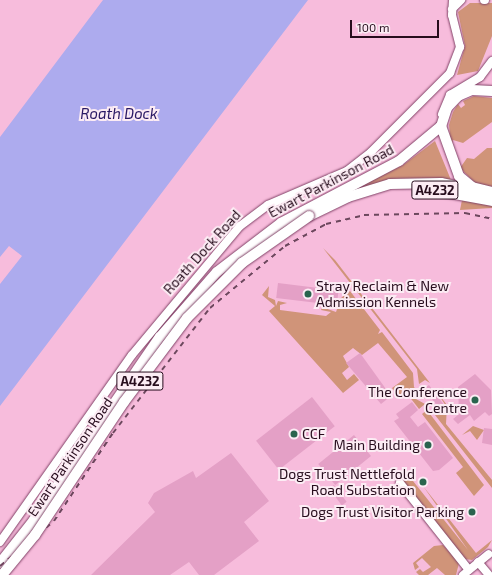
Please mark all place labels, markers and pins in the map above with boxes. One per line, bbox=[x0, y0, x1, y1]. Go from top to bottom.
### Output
place label: Stray Reclaim & New Admission Kennels bbox=[316, 278, 449, 310]
marker: Stray Reclaim & New Admission Kennels bbox=[303, 289, 313, 299]
place label: The Conference Centre bbox=[368, 384, 467, 416]
marker: The Conference Centre bbox=[470, 395, 480, 405]
place label: CCF bbox=[302, 426, 325, 442]
marker: CCF bbox=[289, 429, 299, 439]
place label: Main Building bbox=[334, 437, 420, 453]
marker: Main Building bbox=[423, 440, 433, 450]
place label: Dogs Trust Nettlefold Road Substation bbox=[279, 466, 415, 498]
marker: Dogs Trust Nettlefold Road Substation bbox=[418, 477, 428, 487]
place label: Dogs Trust Visitor Parking bbox=[300, 504, 464, 520]
marker: Dogs Trust Visitor Parking bbox=[467, 507, 477, 517]

